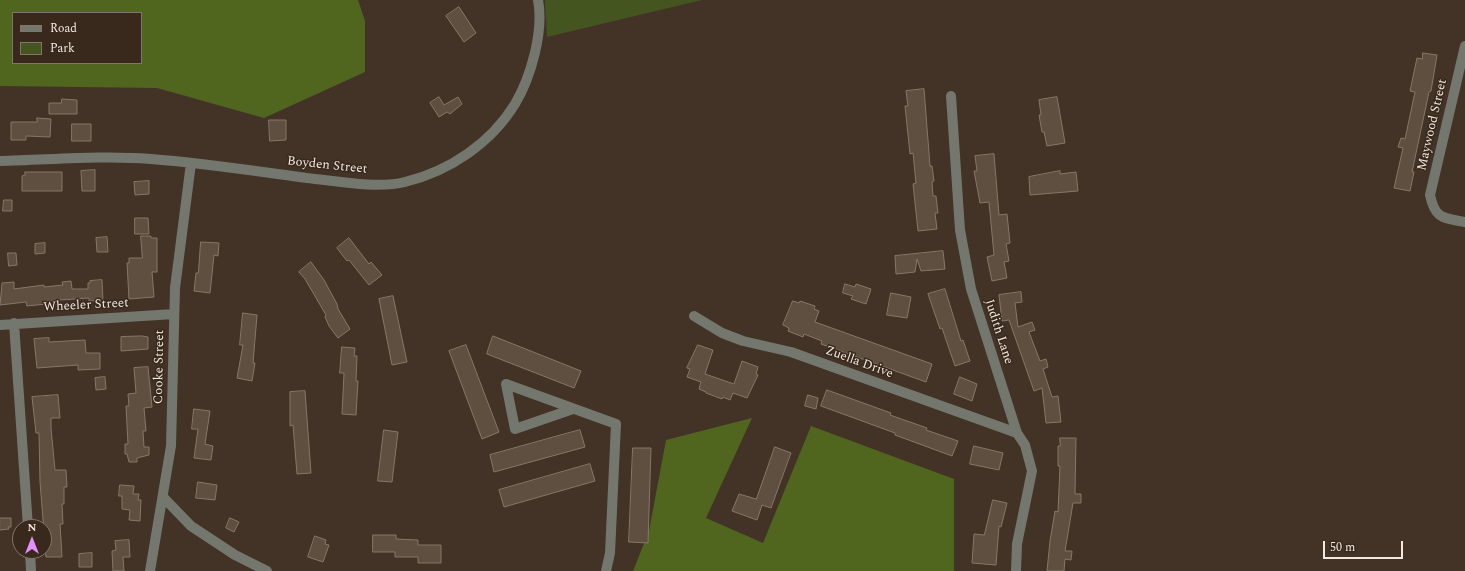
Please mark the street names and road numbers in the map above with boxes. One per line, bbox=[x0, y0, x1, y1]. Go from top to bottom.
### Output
street label: Maywood Street bbox=[1415, 78, 1451, 172]
street label: Boyden Street bbox=[286, 154, 368, 178]
street label: Wheeler Street bbox=[43, 296, 129, 316]
street label: Judith Lane bbox=[980, 298, 1016, 366]
street label: Cooke Street bbox=[152, 330, 168, 404]
street label: Zuella Drive bbox=[823, 344, 895, 382]

